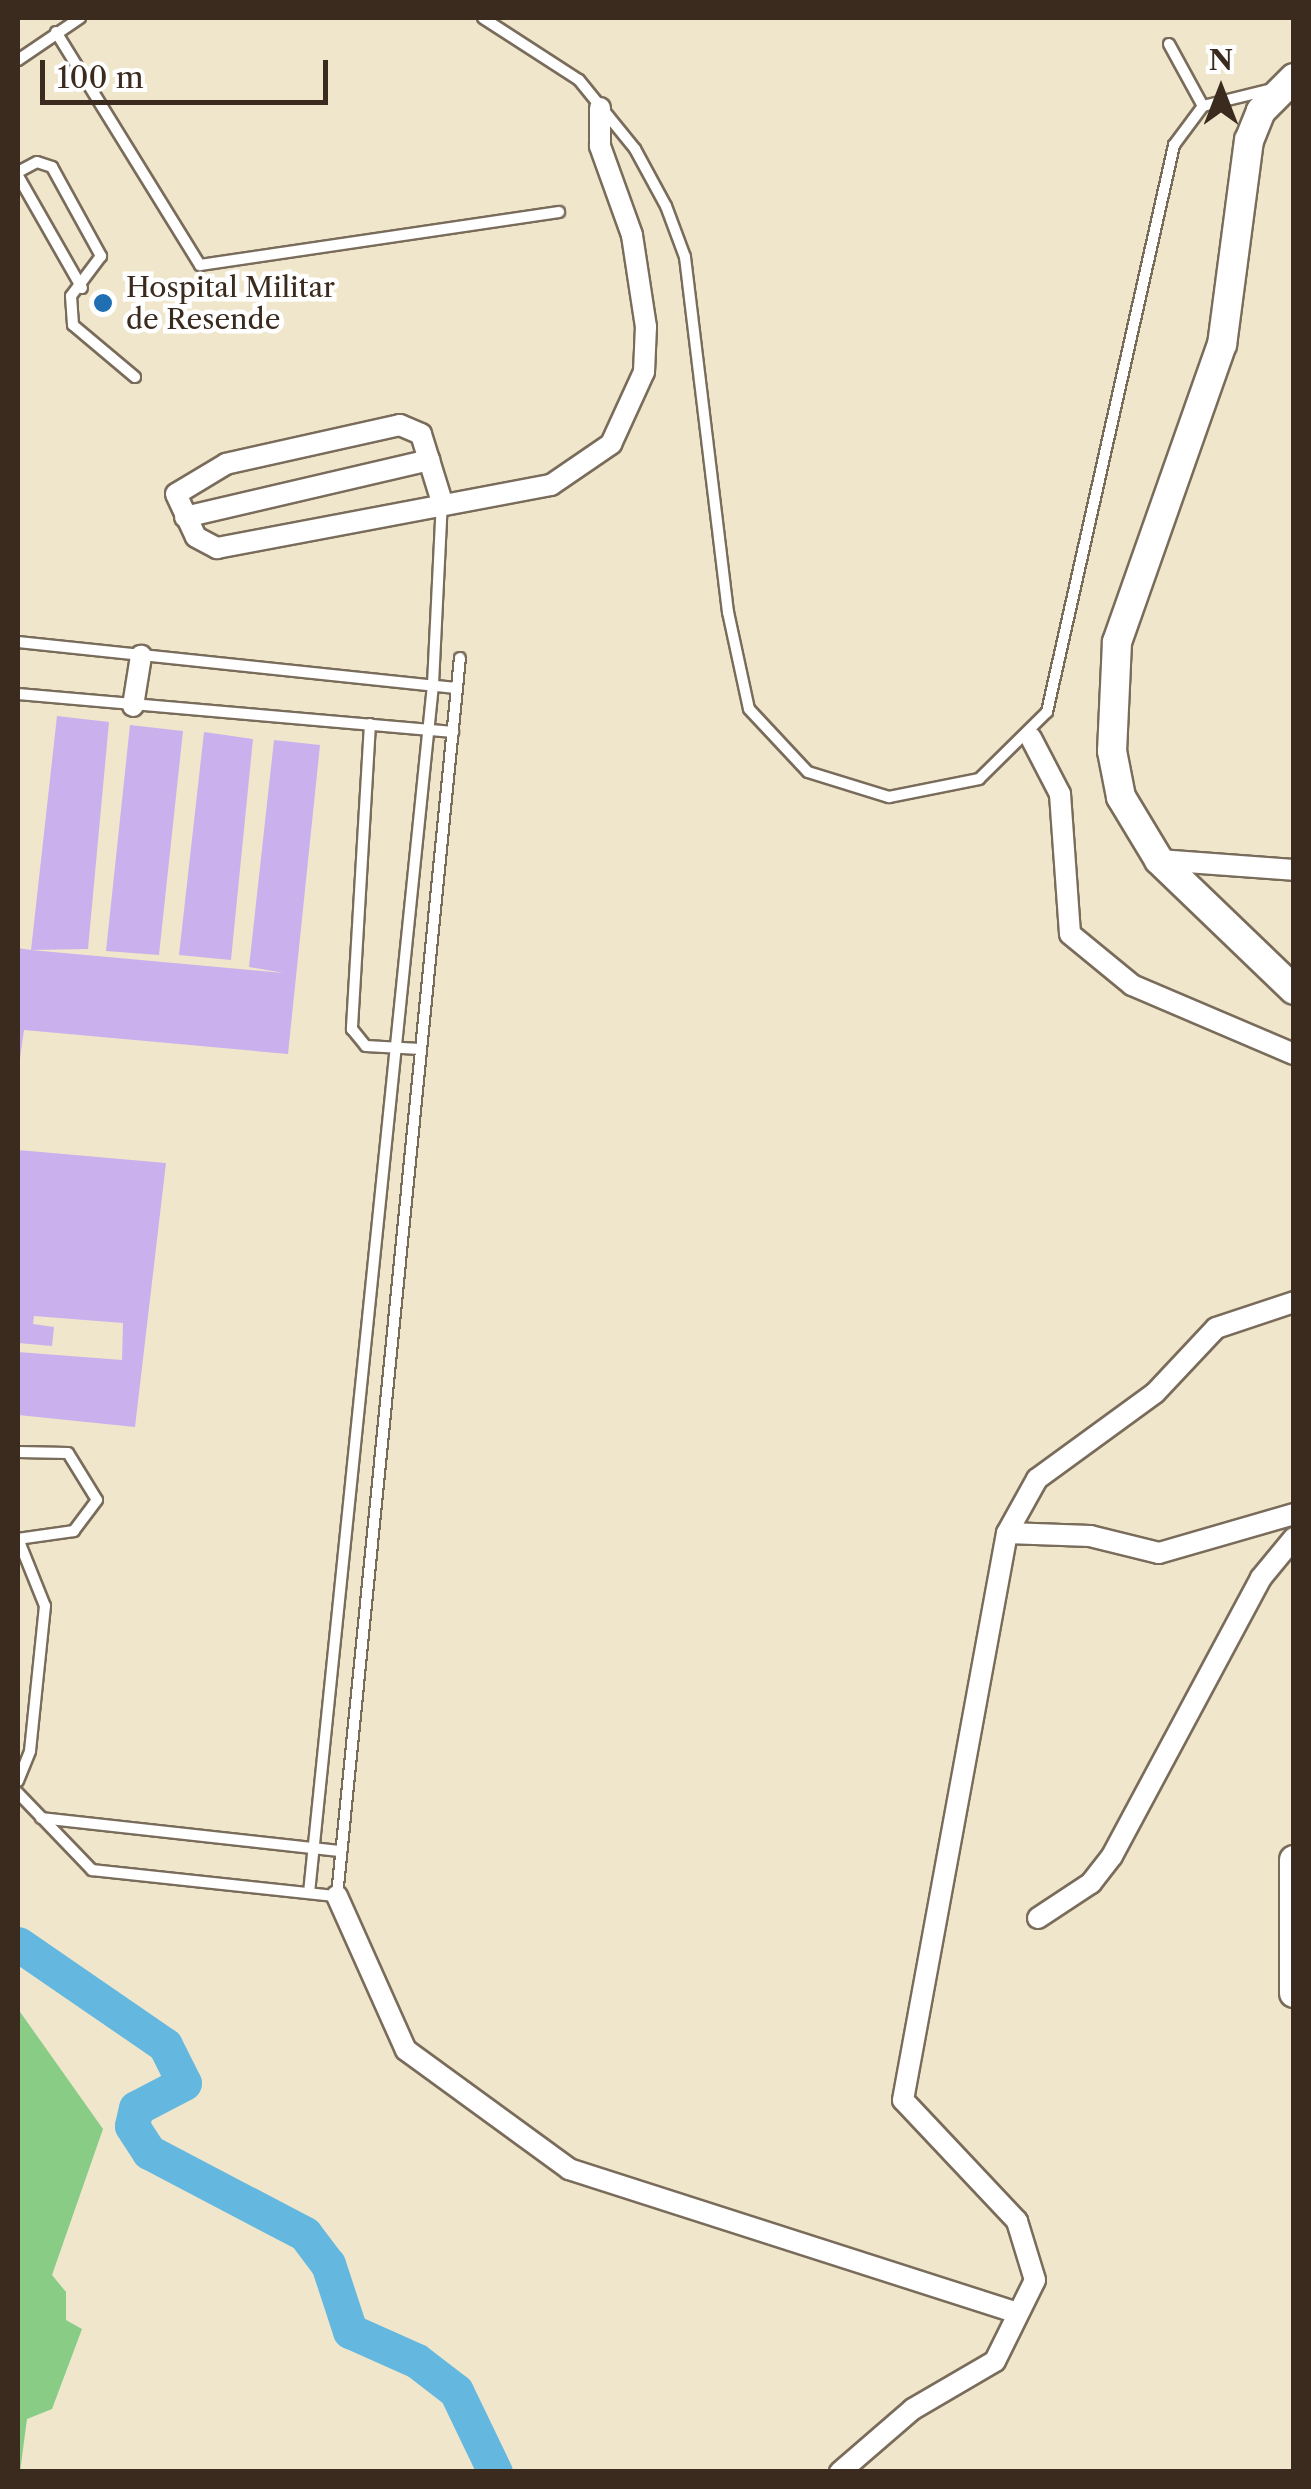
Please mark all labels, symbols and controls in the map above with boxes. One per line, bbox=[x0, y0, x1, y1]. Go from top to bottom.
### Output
scale bar bbox=[45, 40, 332, 102]
north arrow bbox=[1171, 40, 1271, 140]
text: N bbox=[1209, 43, 1233, 77]
text: 100 m bbox=[57, 59, 144, 96]
place label: Hospital Militar de Resende bbox=[126, 270, 335, 336]
marker: Hospital Militar de Resende bbox=[90, 290, 116, 316]

